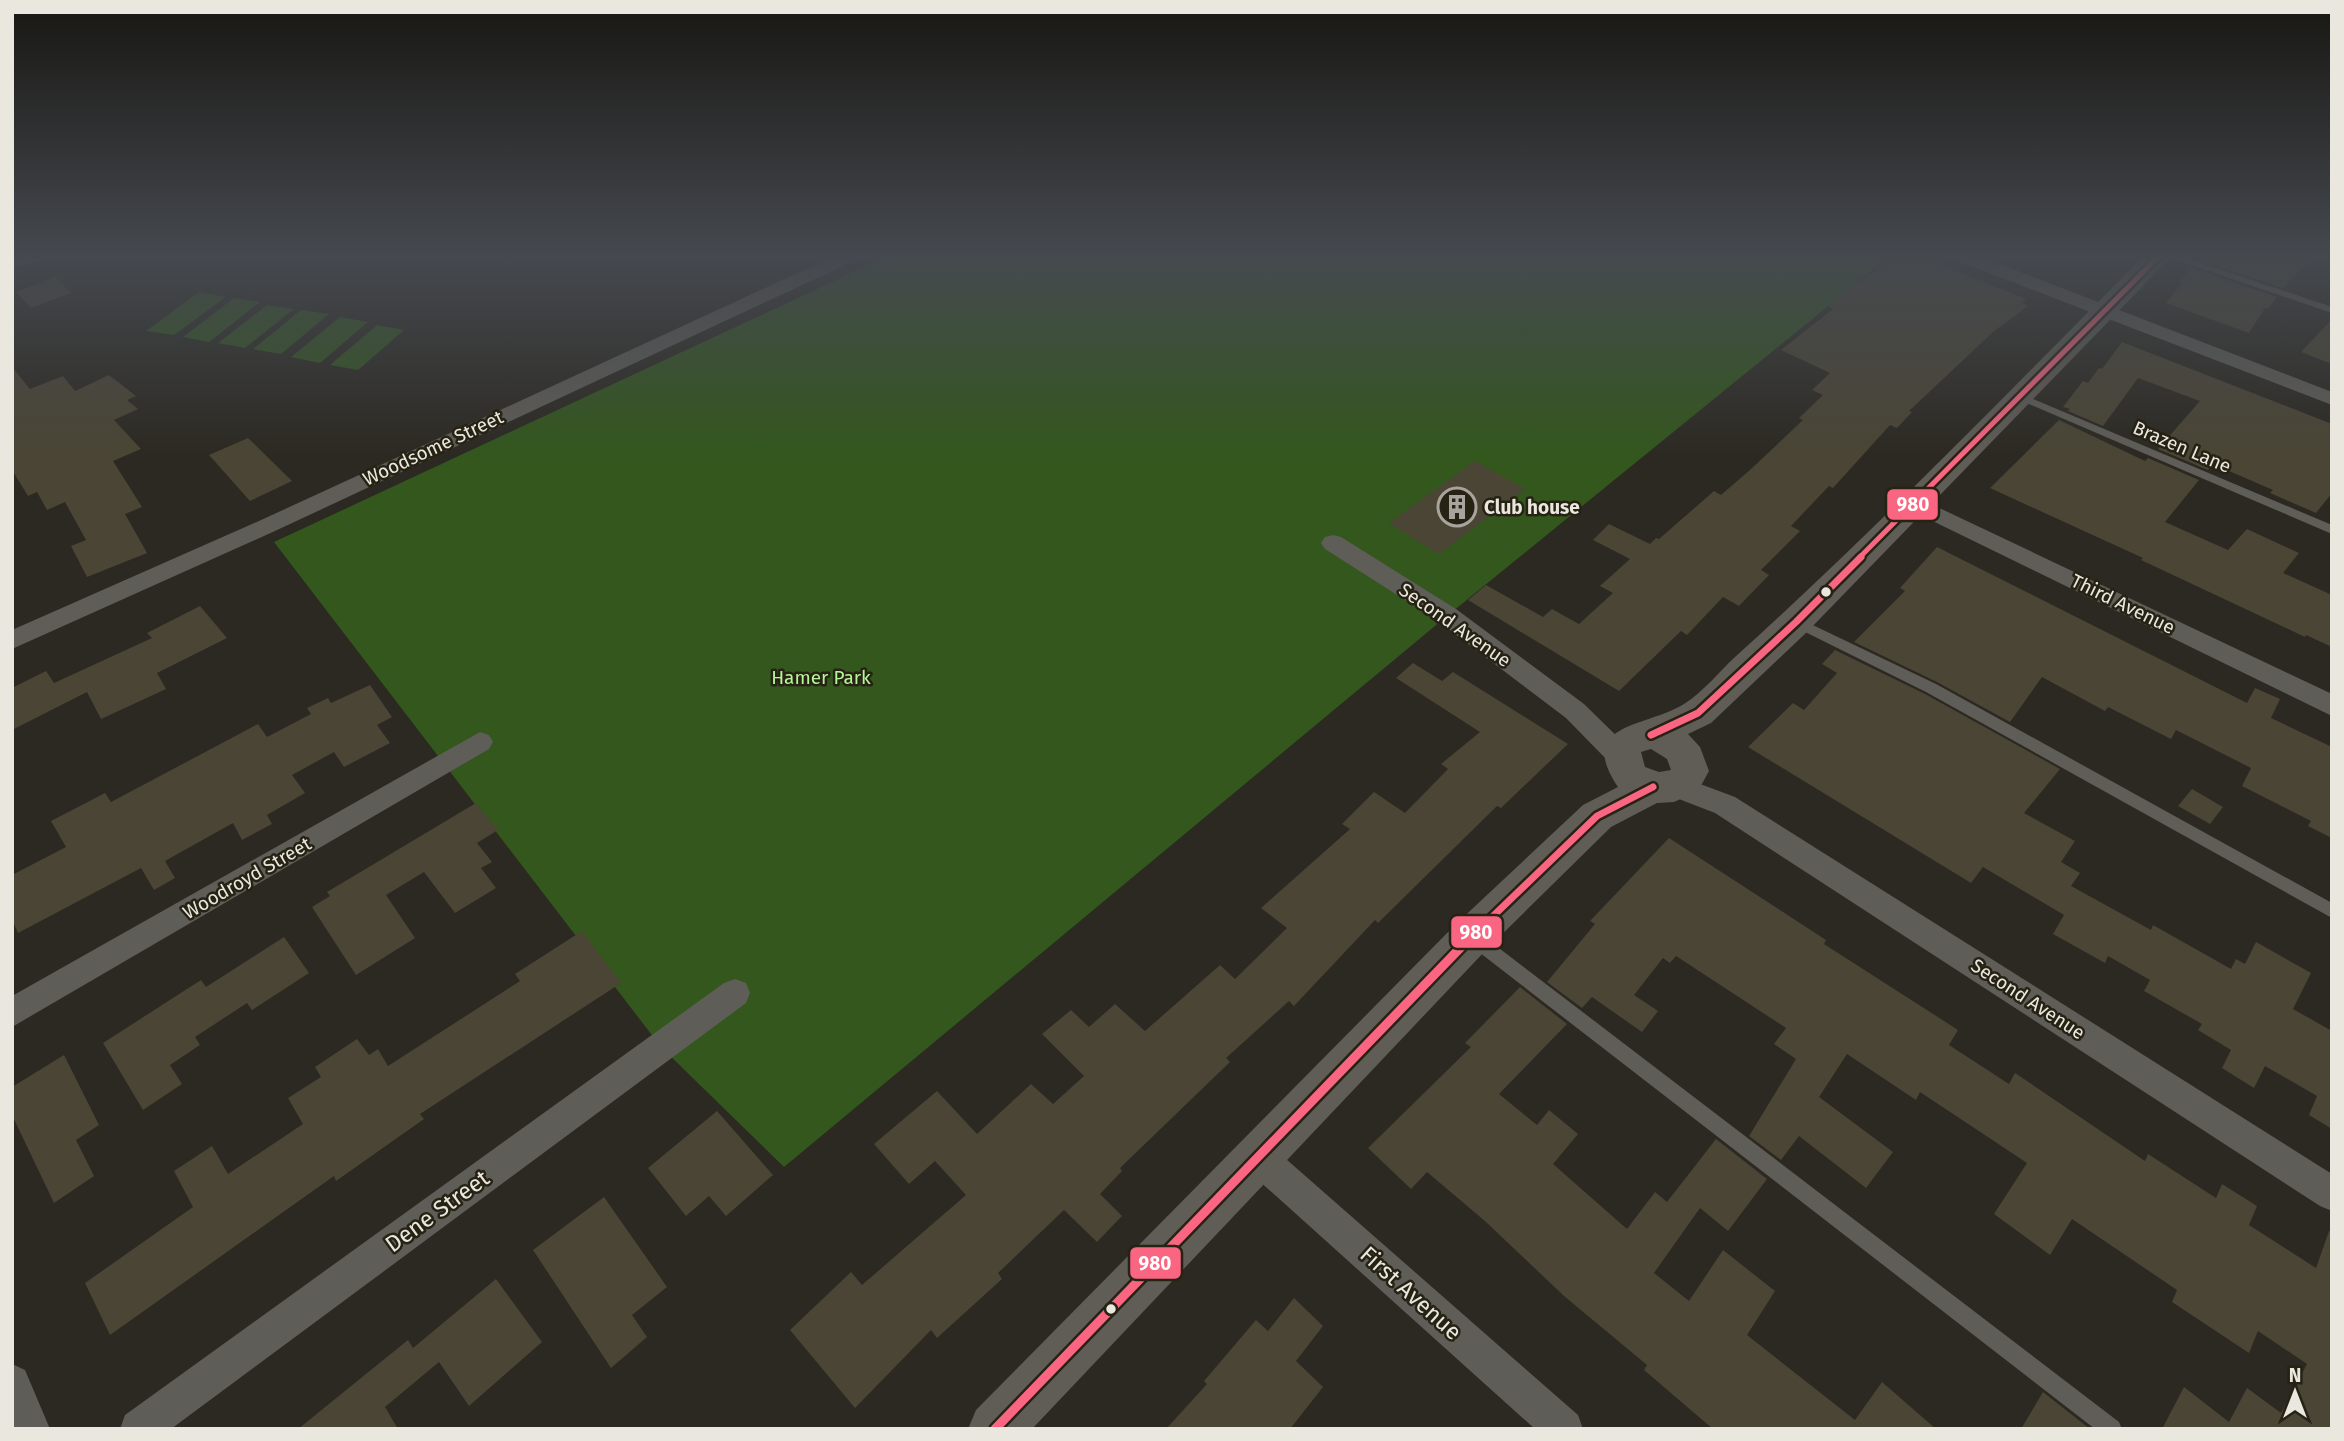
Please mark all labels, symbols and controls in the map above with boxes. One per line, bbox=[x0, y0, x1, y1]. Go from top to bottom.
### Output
street label: Woodsome Street bbox=[359, 405, 507, 491]
street label: Brazen Lane bbox=[2129, 416, 2235, 478]
building icon: Club house bbox=[1436, 486, 1478, 528]
line badge: 980 bbox=[1886, 488, 1939, 521]
text: 980 bbox=[1897, 493, 1929, 516]
place label: Club house bbox=[1484, 496, 1580, 519]
street label: Third Avenue bbox=[2067, 569, 2179, 639]
street label: Second Avenue bbox=[1395, 578, 1515, 672]
unlabelled marker bbox=[1819, 585, 1833, 599]
park label: Hamer Park bbox=[771, 666, 871, 689]
street label: Woodroyd Street bbox=[179, 832, 315, 924]
line badge: 980 bbox=[1450, 915, 1503, 949]
text: 980 bbox=[1460, 921, 1492, 944]
street label: Second Avenue bbox=[1967, 954, 2089, 1044]
street label: Dene Street bbox=[379, 1163, 495, 1258]
street label: First Avenue bbox=[1354, 1240, 1468, 1346]
line badge: 980 bbox=[1129, 1246, 1182, 1280]
text: 980 bbox=[1139, 1252, 1171, 1275]
unlabelled marker bbox=[1104, 1302, 1118, 1316]
north arrow bbox=[2260, 1357, 2330, 1427]
text: N bbox=[2289, 1364, 2301, 1387]

